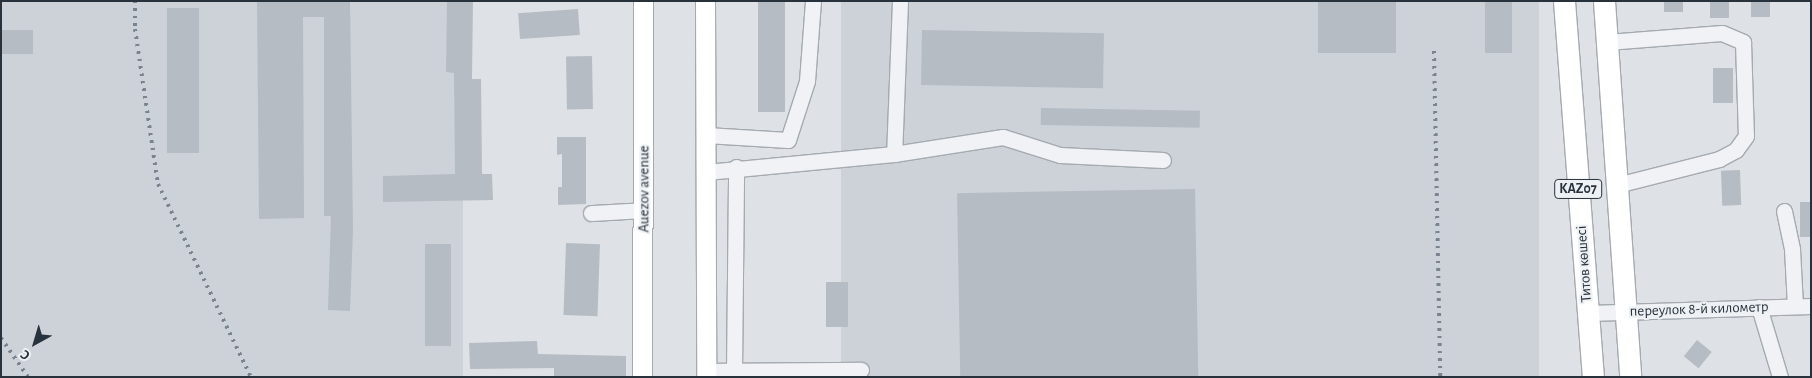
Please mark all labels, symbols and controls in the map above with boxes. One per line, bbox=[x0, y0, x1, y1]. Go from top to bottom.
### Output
street label: Auezov avenue bbox=[635, 146, 653, 232]
road number: KAZ07 bbox=[1553, 178, 1603, 200]
street label: Титов көшесі bbox=[1572, 225, 1596, 303]
street label: переулок 8-й километр bbox=[1629, 298, 1769, 320]
north arrow bbox=[10, 318, 60, 368]
text: С bbox=[18, 347, 33, 363]

